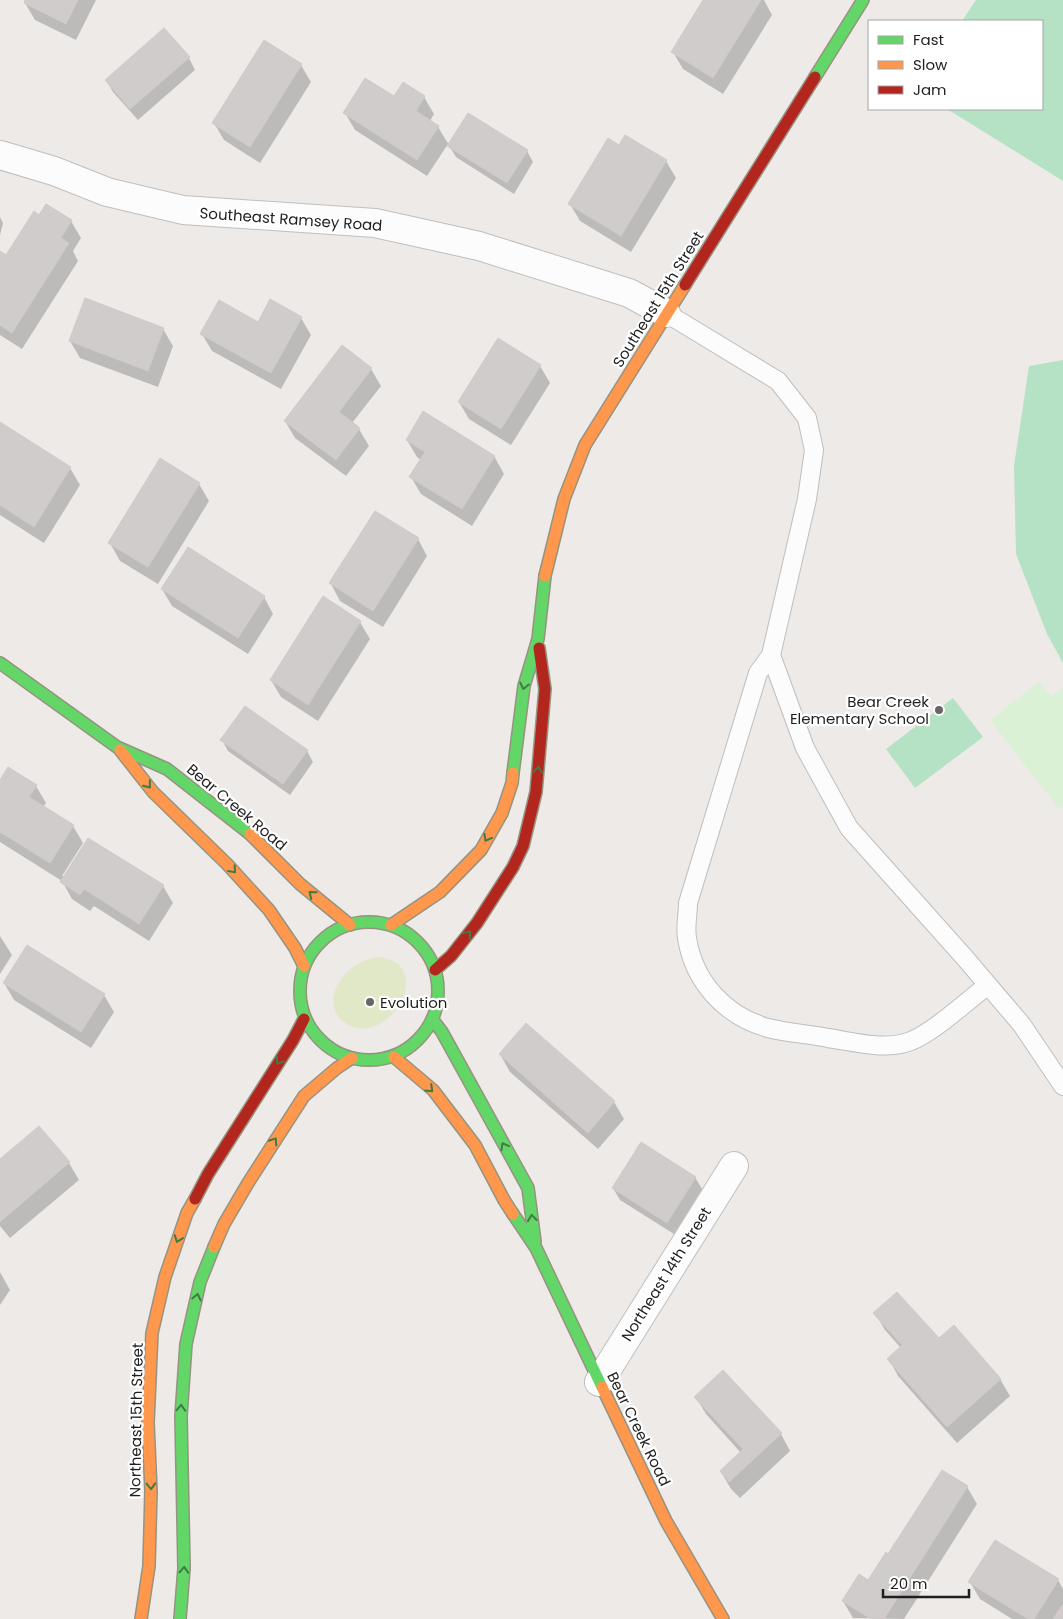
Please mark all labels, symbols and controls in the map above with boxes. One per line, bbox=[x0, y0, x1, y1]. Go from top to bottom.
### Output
legend bbox=[868, 20, 1043, 110]
text: Fast bbox=[913, 29, 944, 50]
text: Slow bbox=[913, 54, 948, 75]
text: Jam bbox=[913, 79, 947, 100]
street label: Southeast Ramsey Road bbox=[199, 202, 383, 236]
street label: Southeast 15th Street bbox=[607, 227, 709, 371]
one-way arrow bbox=[520, 681, 530, 690]
place label: Bear Creek Elementary School bbox=[790, 691, 929, 729]
marker: Bear Creek Elementary School bbox=[933, 704, 945, 716]
street label: Bear Creek Road bbox=[182, 759, 292, 855]
one-way arrow bbox=[532, 766, 543, 774]
one-way arrow bbox=[142, 779, 150, 788]
one-way arrow bbox=[484, 833, 494, 842]
one-way arrow bbox=[227, 865, 236, 874]
one-way arrow bbox=[309, 891, 318, 899]
one-way arrow bbox=[462, 930, 471, 940]
place label: Evolution bbox=[380, 992, 447, 1013]
marker: Evolution bbox=[364, 996, 376, 1008]
one-way arrow bbox=[276, 1055, 285, 1065]
one-way arrow bbox=[425, 1083, 434, 1092]
one-way arrow bbox=[268, 1138, 277, 1147]
one-way arrow bbox=[501, 1142, 511, 1151]
street label: Northeast 14th Street bbox=[616, 1203, 716, 1345]
one-way arrow bbox=[527, 1214, 538, 1222]
one-way arrow bbox=[174, 1235, 184, 1243]
one-way arrow bbox=[191, 1292, 202, 1301]
street label: Northeast 15th Street bbox=[124, 1342, 148, 1498]
street label: Bear Creek Road bbox=[602, 1368, 676, 1490]
one-way arrow bbox=[176, 1404, 187, 1412]
one-way arrow bbox=[145, 1482, 156, 1490]
one-way arrow bbox=[178, 1566, 189, 1574]
scale bar bbox=[883, 1566, 969, 1598]
text: 20 m bbox=[890, 1573, 928, 1594]

